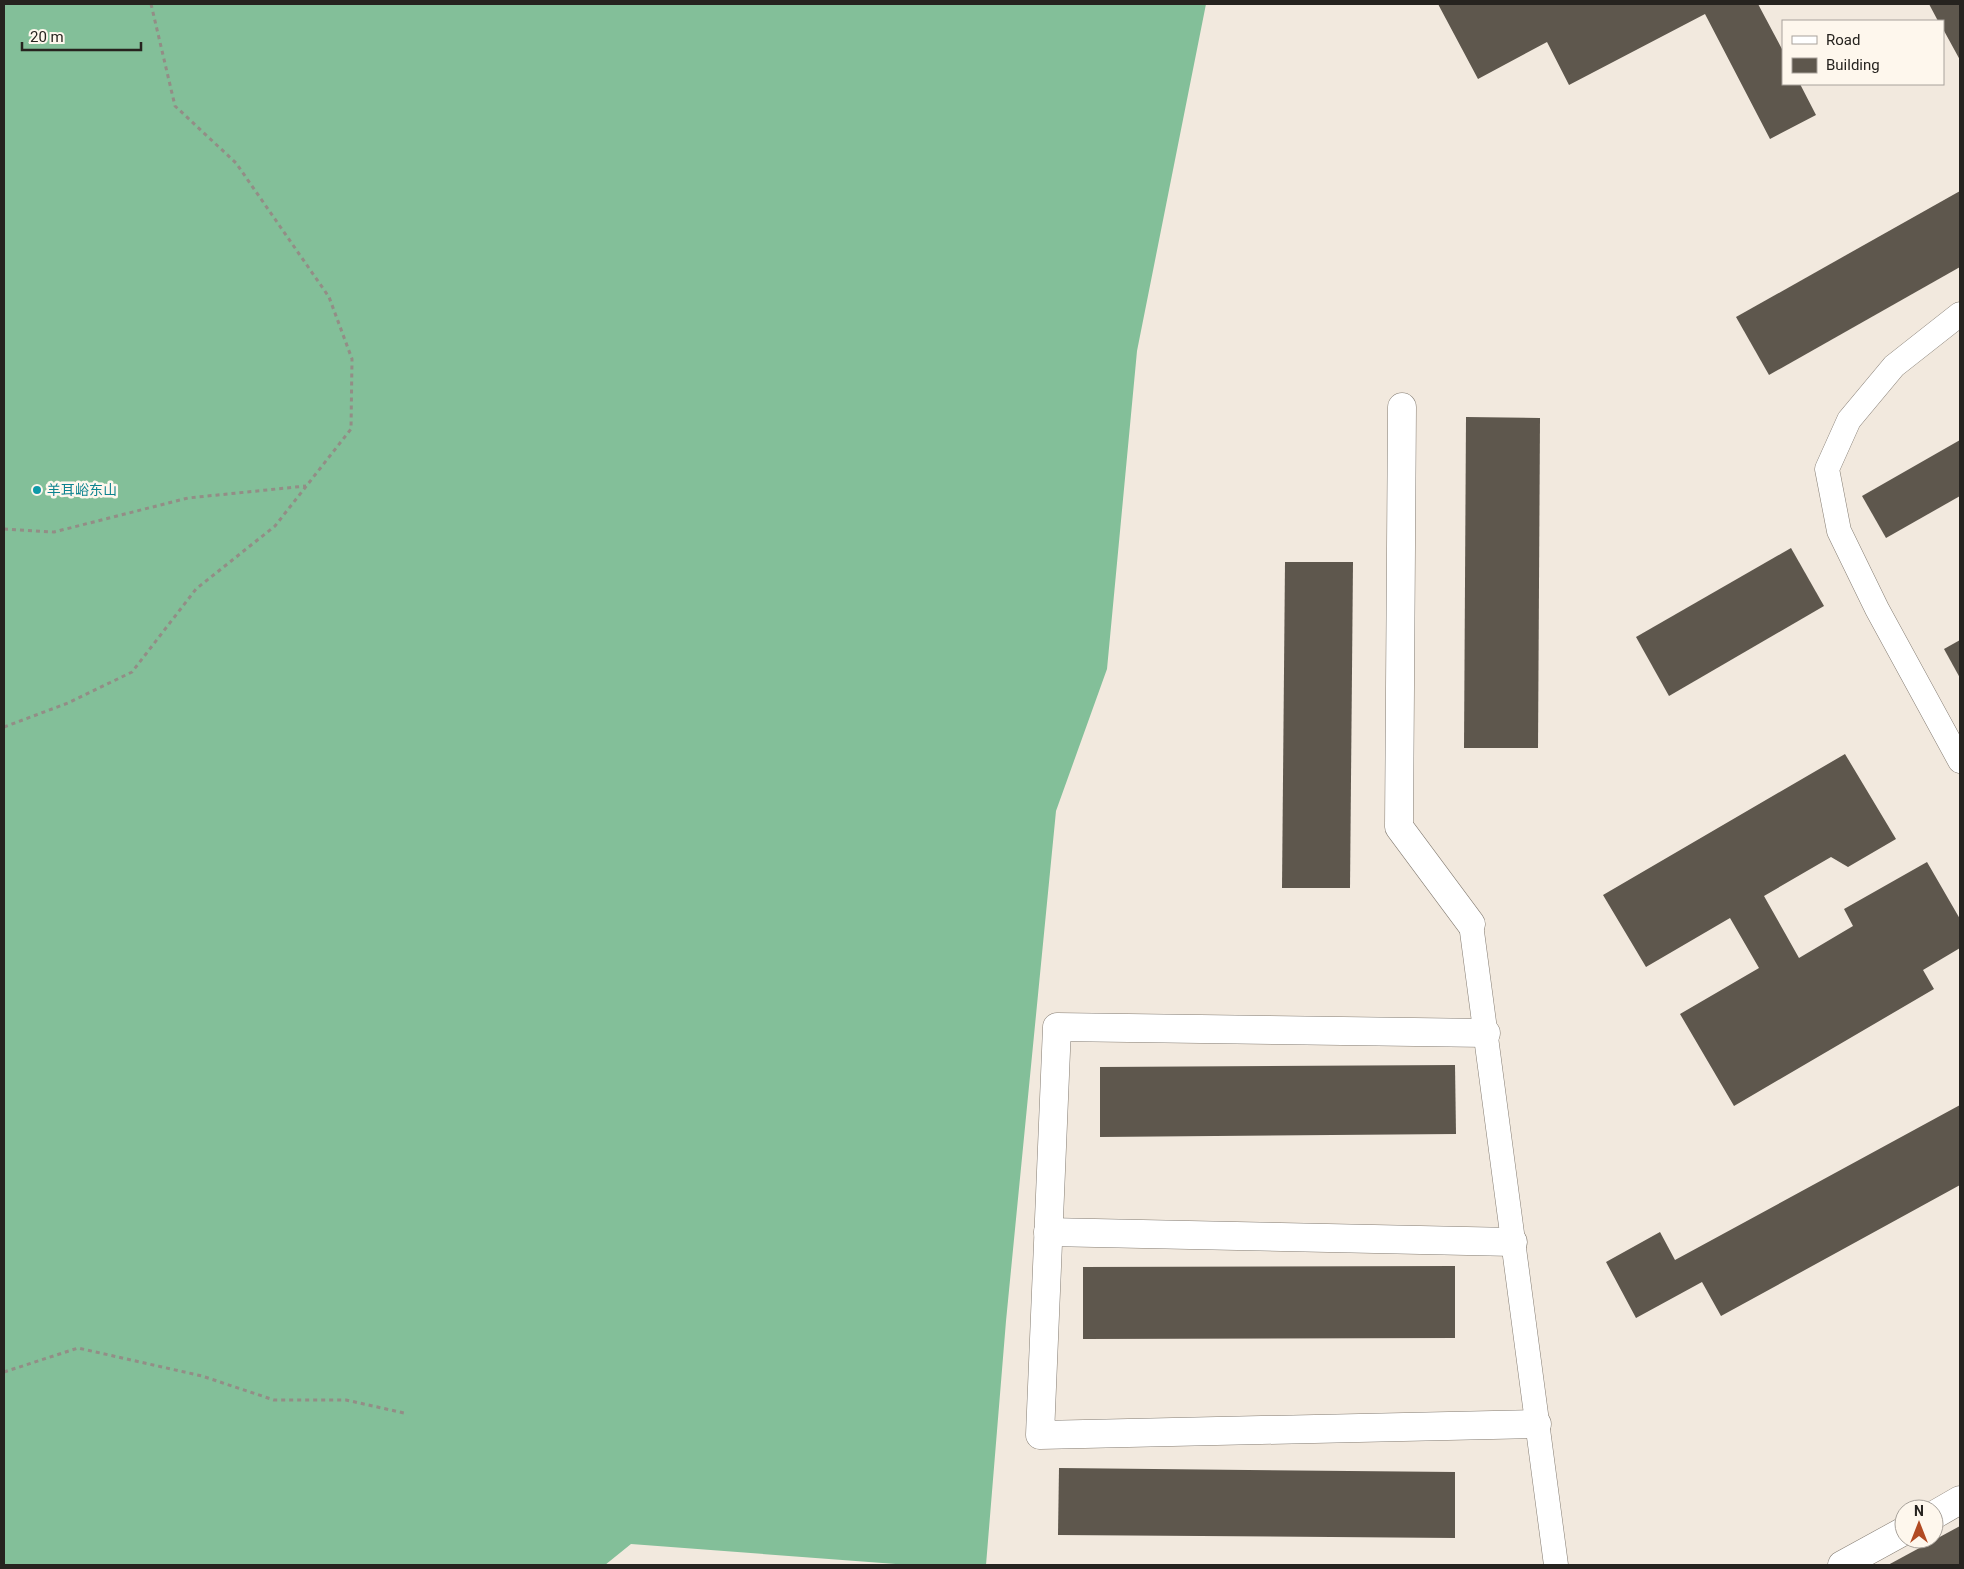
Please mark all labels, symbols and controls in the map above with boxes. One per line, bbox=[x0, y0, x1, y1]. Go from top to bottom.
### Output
scale bar bbox=[22, 20, 141, 52]
legend bbox=[1782, 20, 1944, 85]
text: 20 m bbox=[30, 28, 64, 46]
text: Road bbox=[1826, 31, 1860, 49]
text: Building bbox=[1826, 56, 1880, 74]
place label: 羊耳峪东山 bbox=[47, 482, 117, 498]
marker: 羊耳峪东山 bbox=[31, 484, 43, 496]
north arrow bbox=[1894, 1499, 1944, 1549]
text: N bbox=[1914, 1503, 1924, 1519]

